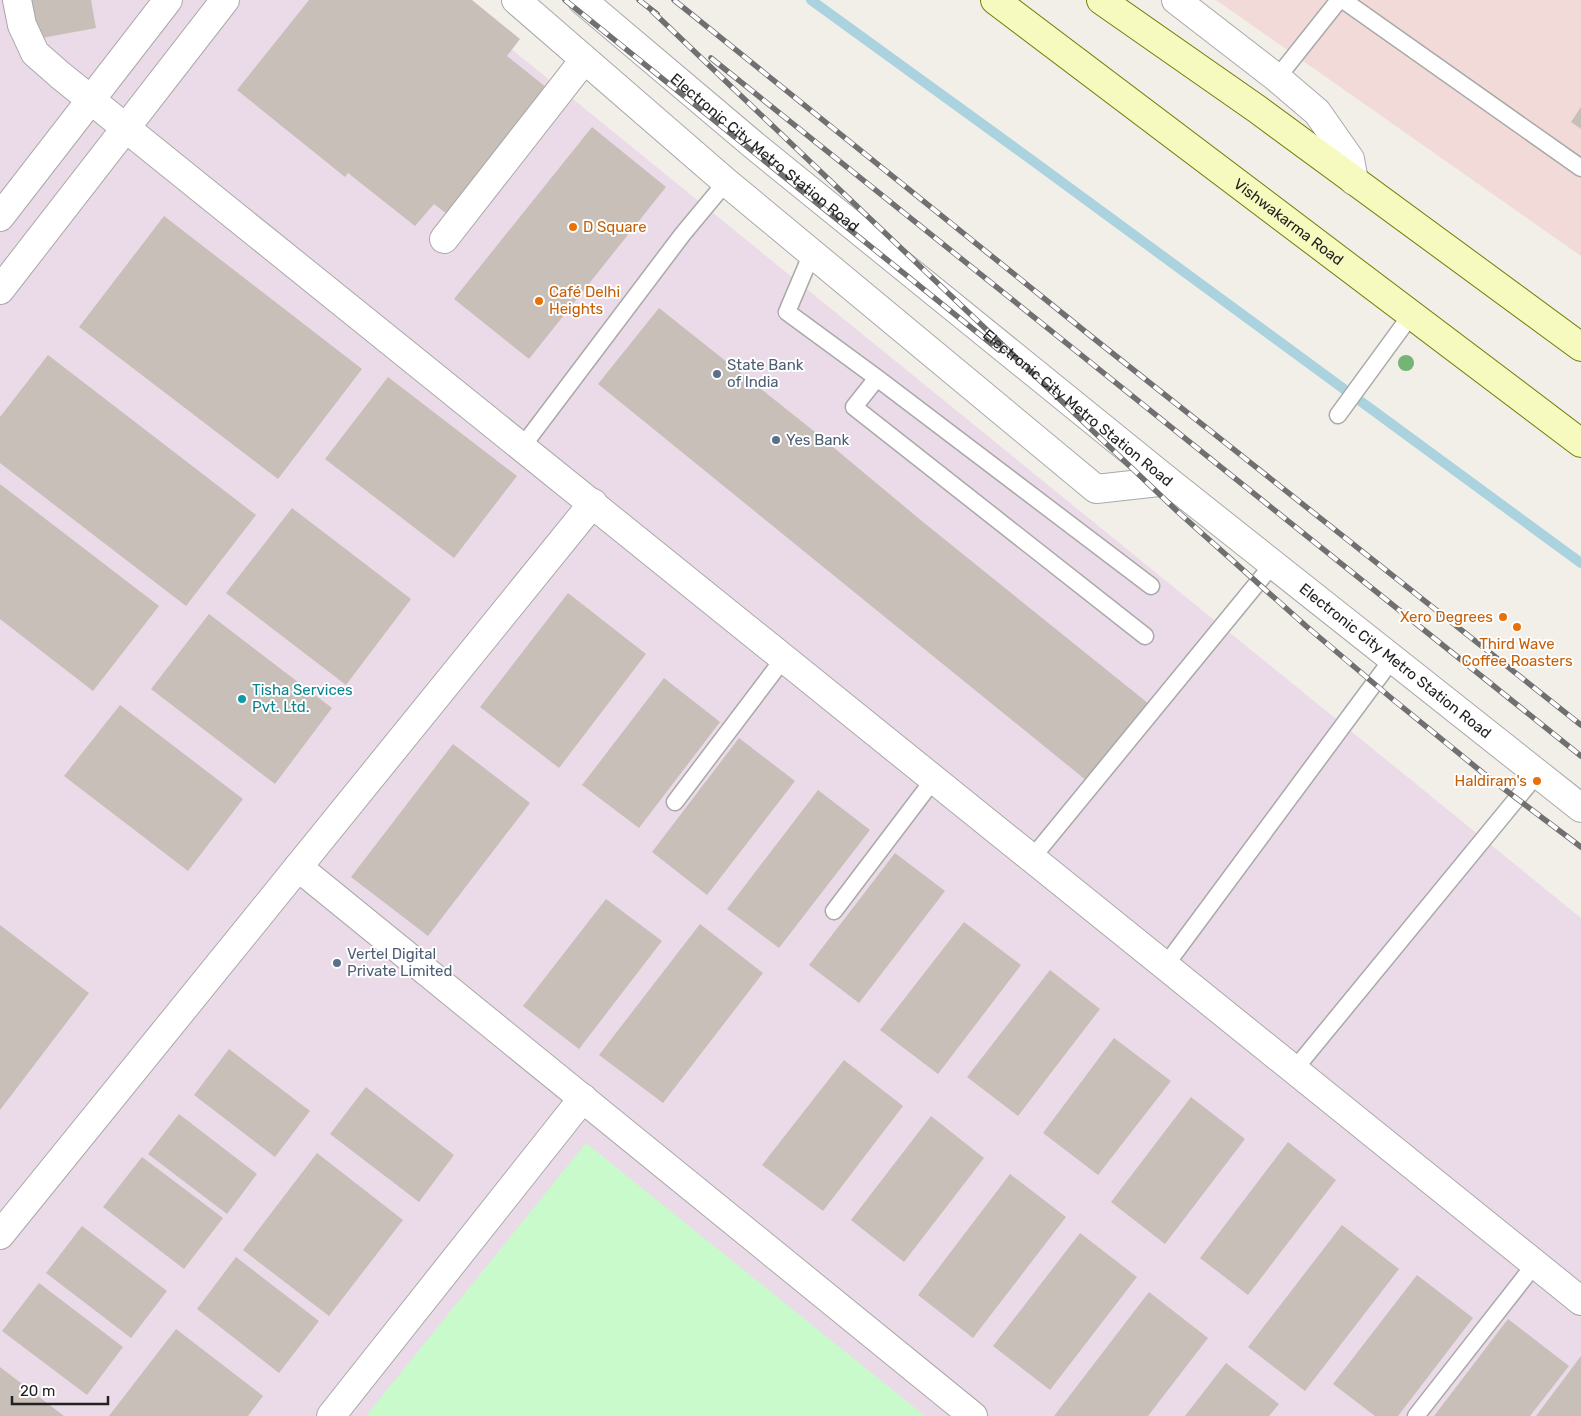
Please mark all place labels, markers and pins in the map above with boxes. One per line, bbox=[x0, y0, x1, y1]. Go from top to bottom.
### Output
place label: D Square bbox=[583, 218, 647, 236]
marker: D Square bbox=[567, 221, 579, 233]
place label: Café Delhi Heights bbox=[549, 283, 620, 318]
marker: Café Delhi Heights bbox=[533, 295, 545, 307]
place label: State Bank of India bbox=[727, 356, 804, 391]
marker: State Bank of India bbox=[711, 368, 723, 380]
place label: Yes Bank bbox=[786, 431, 850, 449]
marker: Yes Bank bbox=[770, 434, 782, 446]
place label: Xero Degrees bbox=[1400, 608, 1493, 626]
marker: Xero Degrees bbox=[1497, 611, 1509, 623]
marker: Third Wave Coffee Roasters bbox=[1511, 621, 1523, 633]
place label: Third Wave Coffee Roasters bbox=[1461, 635, 1573, 670]
place label: Tisha Services Pvt. Ltd. bbox=[252, 681, 353, 716]
marker: Tisha Services Pvt. Ltd. bbox=[236, 693, 248, 705]
place label: Haldiram's bbox=[1454, 772, 1527, 790]
marker: Haldiram's bbox=[1531, 775, 1543, 787]
place label: Vertel Digital Private Limited bbox=[347, 945, 452, 980]
marker: Vertel Digital Private Limited bbox=[331, 957, 343, 969]

